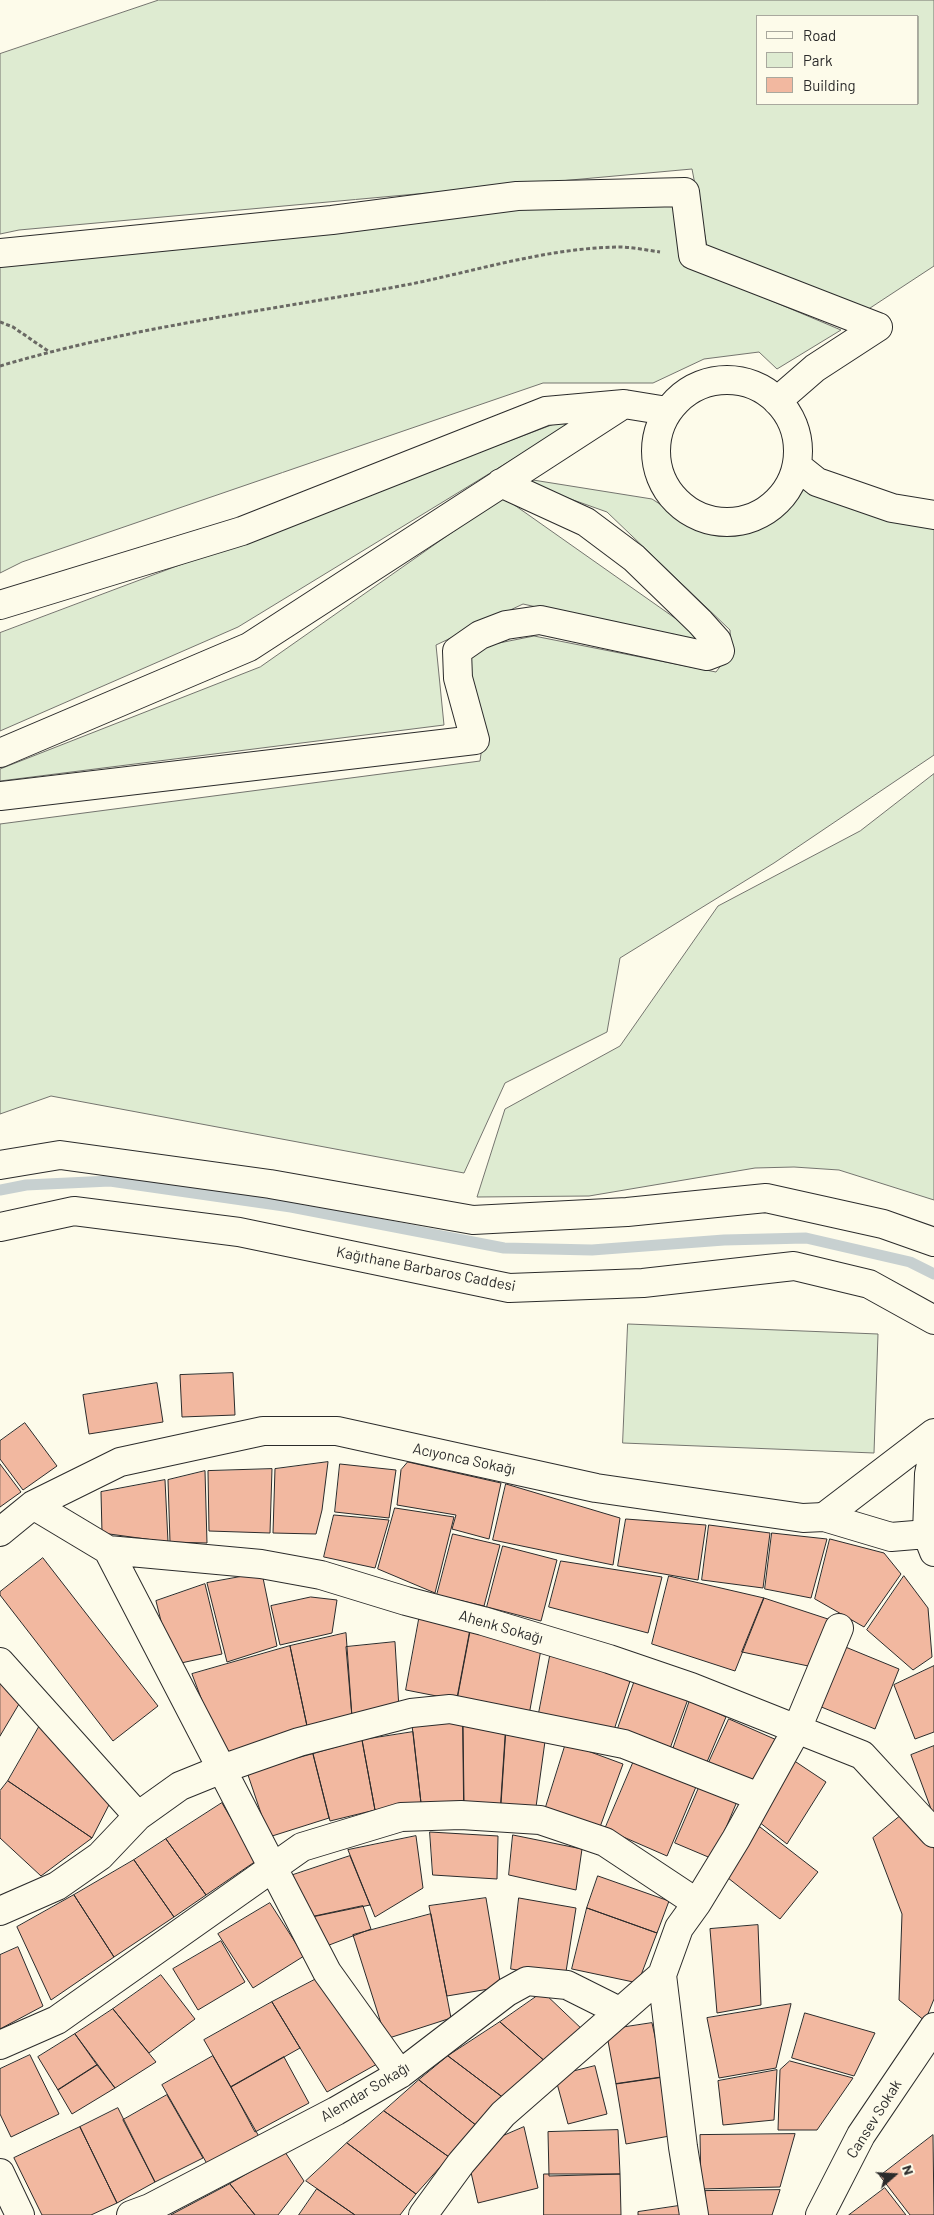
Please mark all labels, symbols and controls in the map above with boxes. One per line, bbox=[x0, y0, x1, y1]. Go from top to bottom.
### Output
legend bbox=[756, 15, 919, 105]
text: Road bbox=[803, 26, 836, 44]
text: Park bbox=[803, 51, 832, 69]
text: Building bbox=[803, 76, 856, 94]
street label: Kağıthane Barbaros Caddesi bbox=[335, 1243, 517, 1295]
street label: Acıyonca Sokağı bbox=[411, 1439, 517, 1479]
street label: Ahenk Sokağı bbox=[457, 1606, 545, 1648]
street label: Alemdar Sokağı bbox=[317, 2058, 413, 2126]
street label: Cansev Sokak bbox=[843, 2076, 905, 2162]
north arrow bbox=[869, 2150, 919, 2200]
text: N bbox=[899, 2163, 918, 2177]

